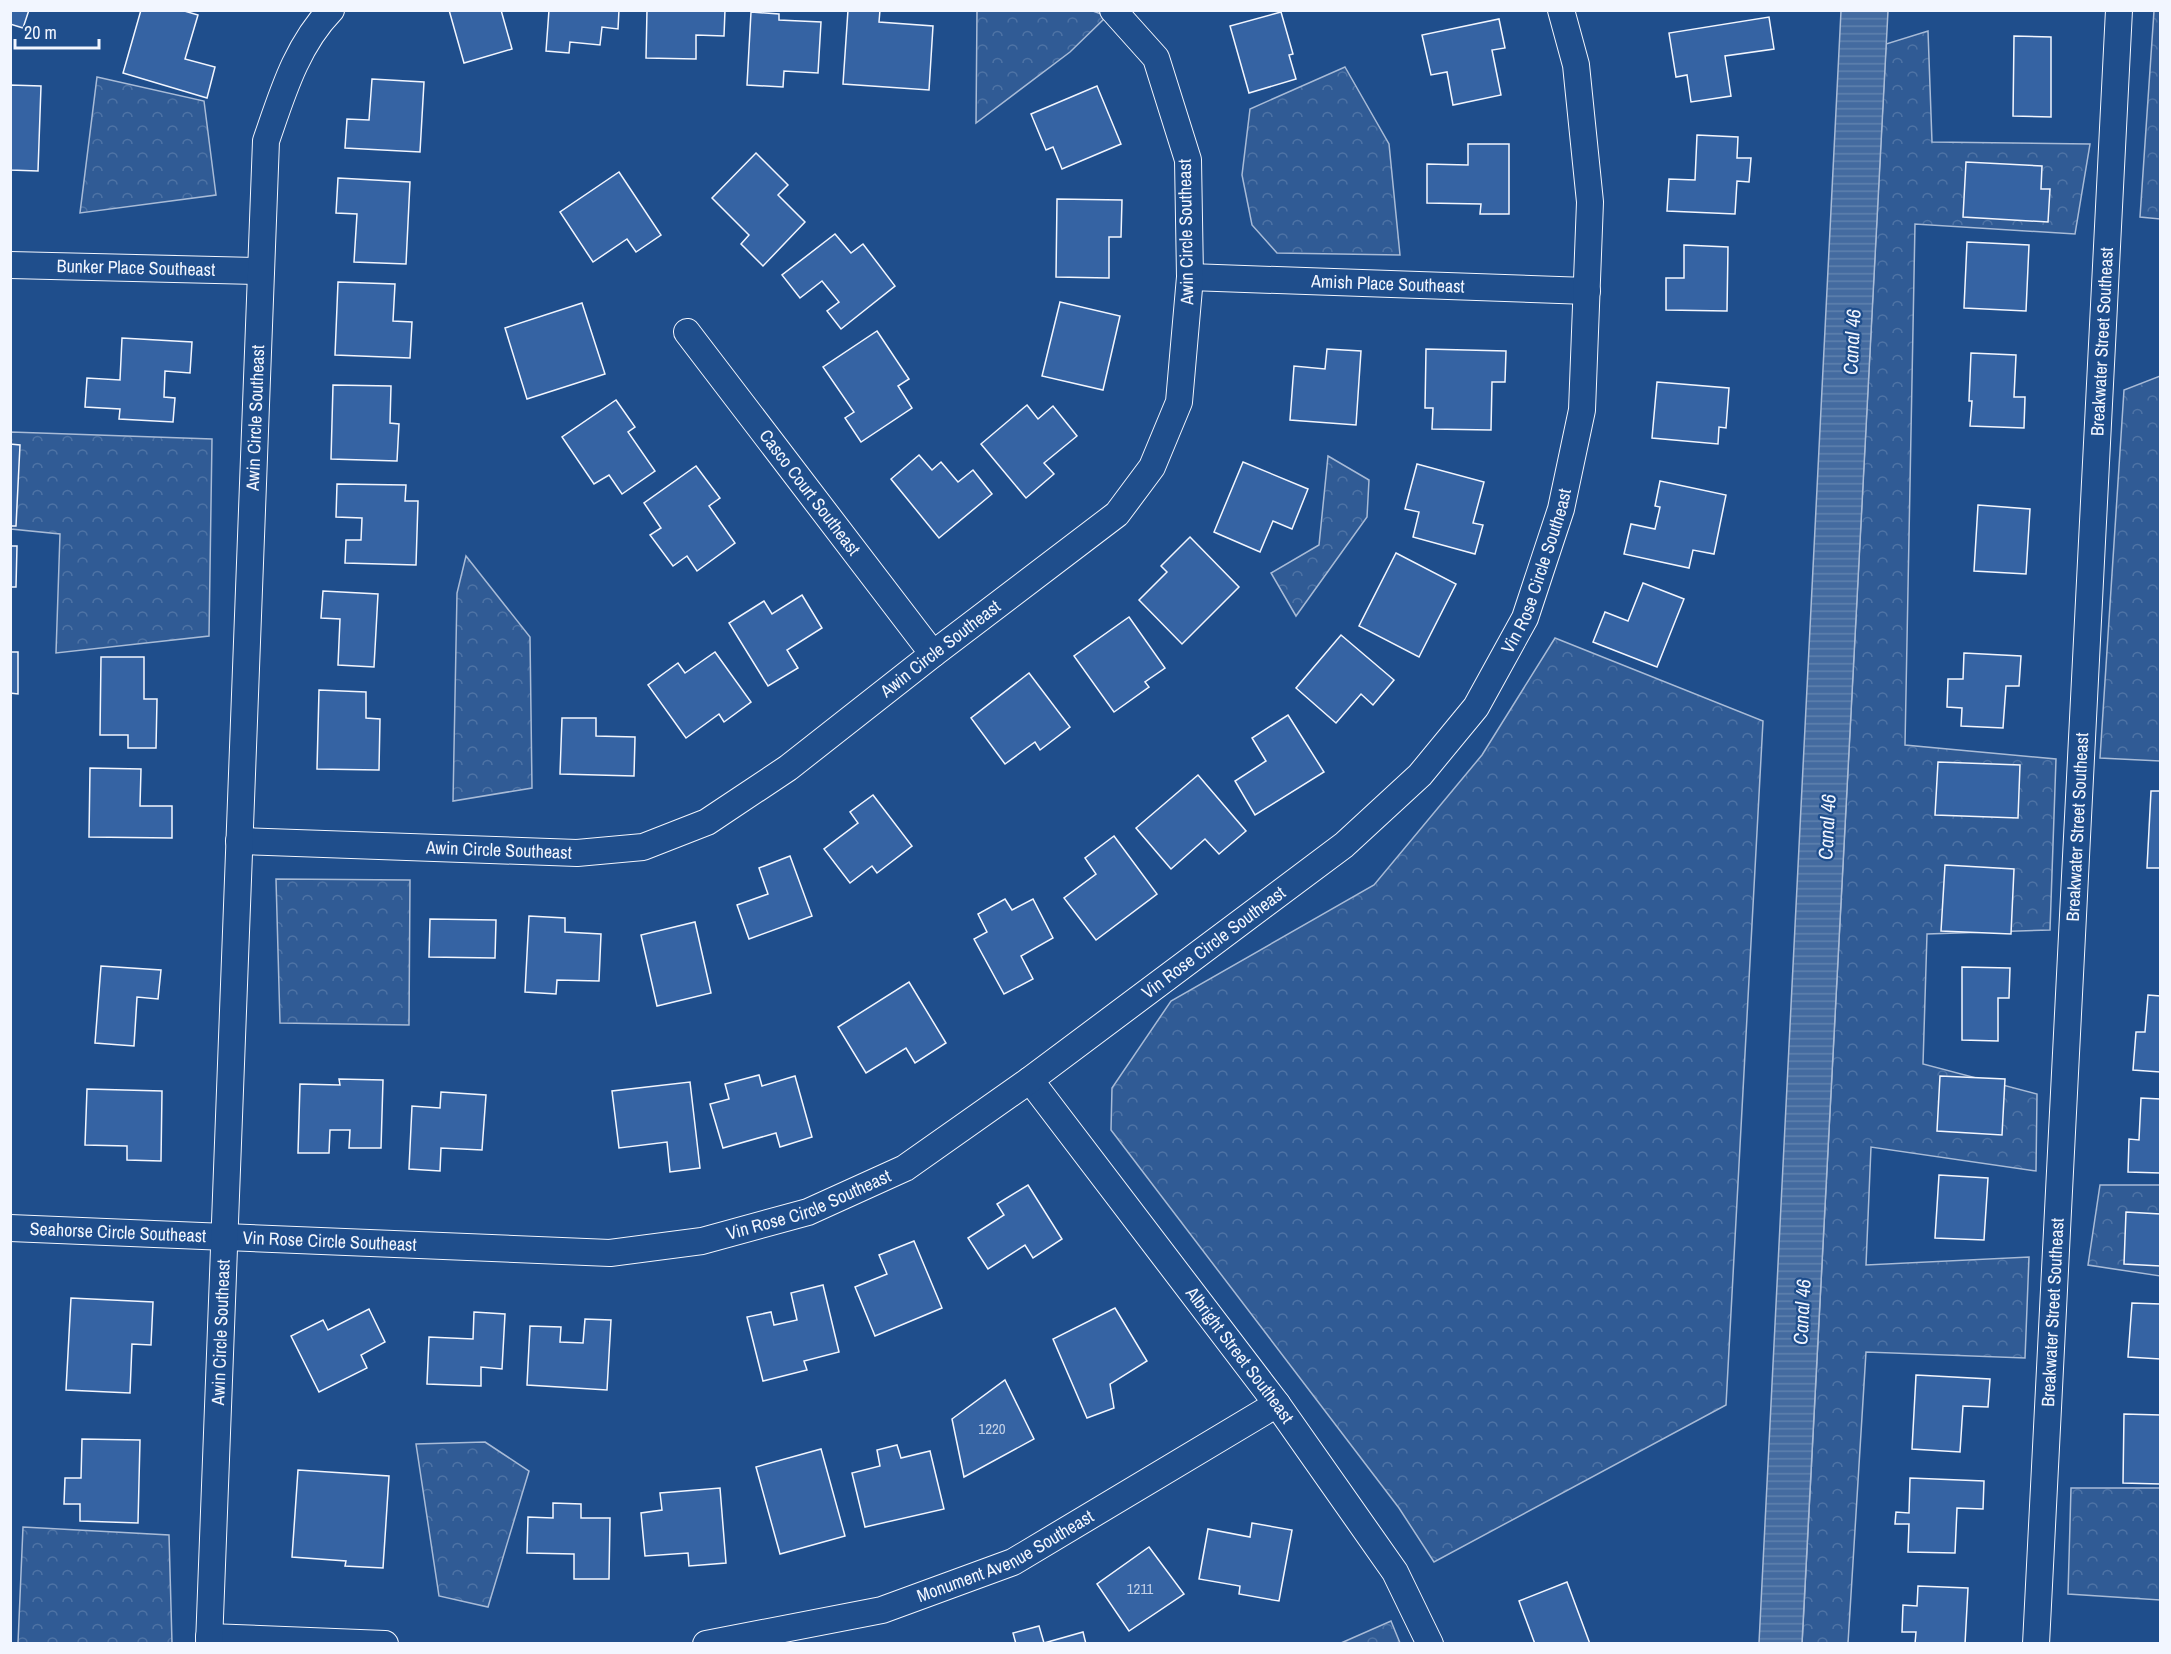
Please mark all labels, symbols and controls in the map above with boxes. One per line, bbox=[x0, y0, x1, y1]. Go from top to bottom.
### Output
scale bar bbox=[15, 12, 99, 50]
text: 20 m bbox=[24, 20, 57, 45]
street label: Awin Circle Southeast bbox=[1172, 159, 1199, 306]
street label: Breakwater Street Southeast bbox=[2084, 247, 2119, 437]
street label: Bunker Place Southeast bbox=[56, 253, 216, 282]
street label: Amish Place Southeast bbox=[1310, 268, 1465, 299]
water label: Canal 46 bbox=[1836, 308, 1867, 375]
street label: Awin Circle Southeast bbox=[240, 344, 270, 492]
street label: Casco Court Southeast bbox=[754, 424, 866, 561]
street label: Vin Rose Circle Southeast bbox=[1495, 486, 1577, 658]
street label: Awin Circle Southeast bbox=[874, 594, 1006, 704]
street label: Breakwater Street Southeast bbox=[2060, 732, 2094, 922]
water label: Canal 46 bbox=[1811, 793, 1842, 860]
street label: Awin Circle Southeast bbox=[424, 835, 572, 865]
street label: Vin Rose Circle Southeast bbox=[1136, 880, 1290, 1004]
street label: Vin Rose Circle Southeast bbox=[723, 1163, 895, 1246]
street label: Seahorse Circle Southeast bbox=[29, 1216, 207, 1248]
street label: Breakwater Street Southeast bbox=[2035, 1217, 2070, 1407]
street label: Vin Rose Circle Southeast bbox=[242, 1225, 417, 1257]
street label: Awin Circle Southeast bbox=[205, 1259, 236, 1407]
water label: Canal 46 bbox=[1786, 1278, 1817, 1345]
street label: Albright Street Southeast bbox=[1180, 1281, 1300, 1428]
house number: 1220 bbox=[978, 1418, 1006, 1439]
street label: Monument Avenue Southeast bbox=[913, 1504, 1098, 1608]
house number: 1211 bbox=[1127, 1578, 1153, 1599]

